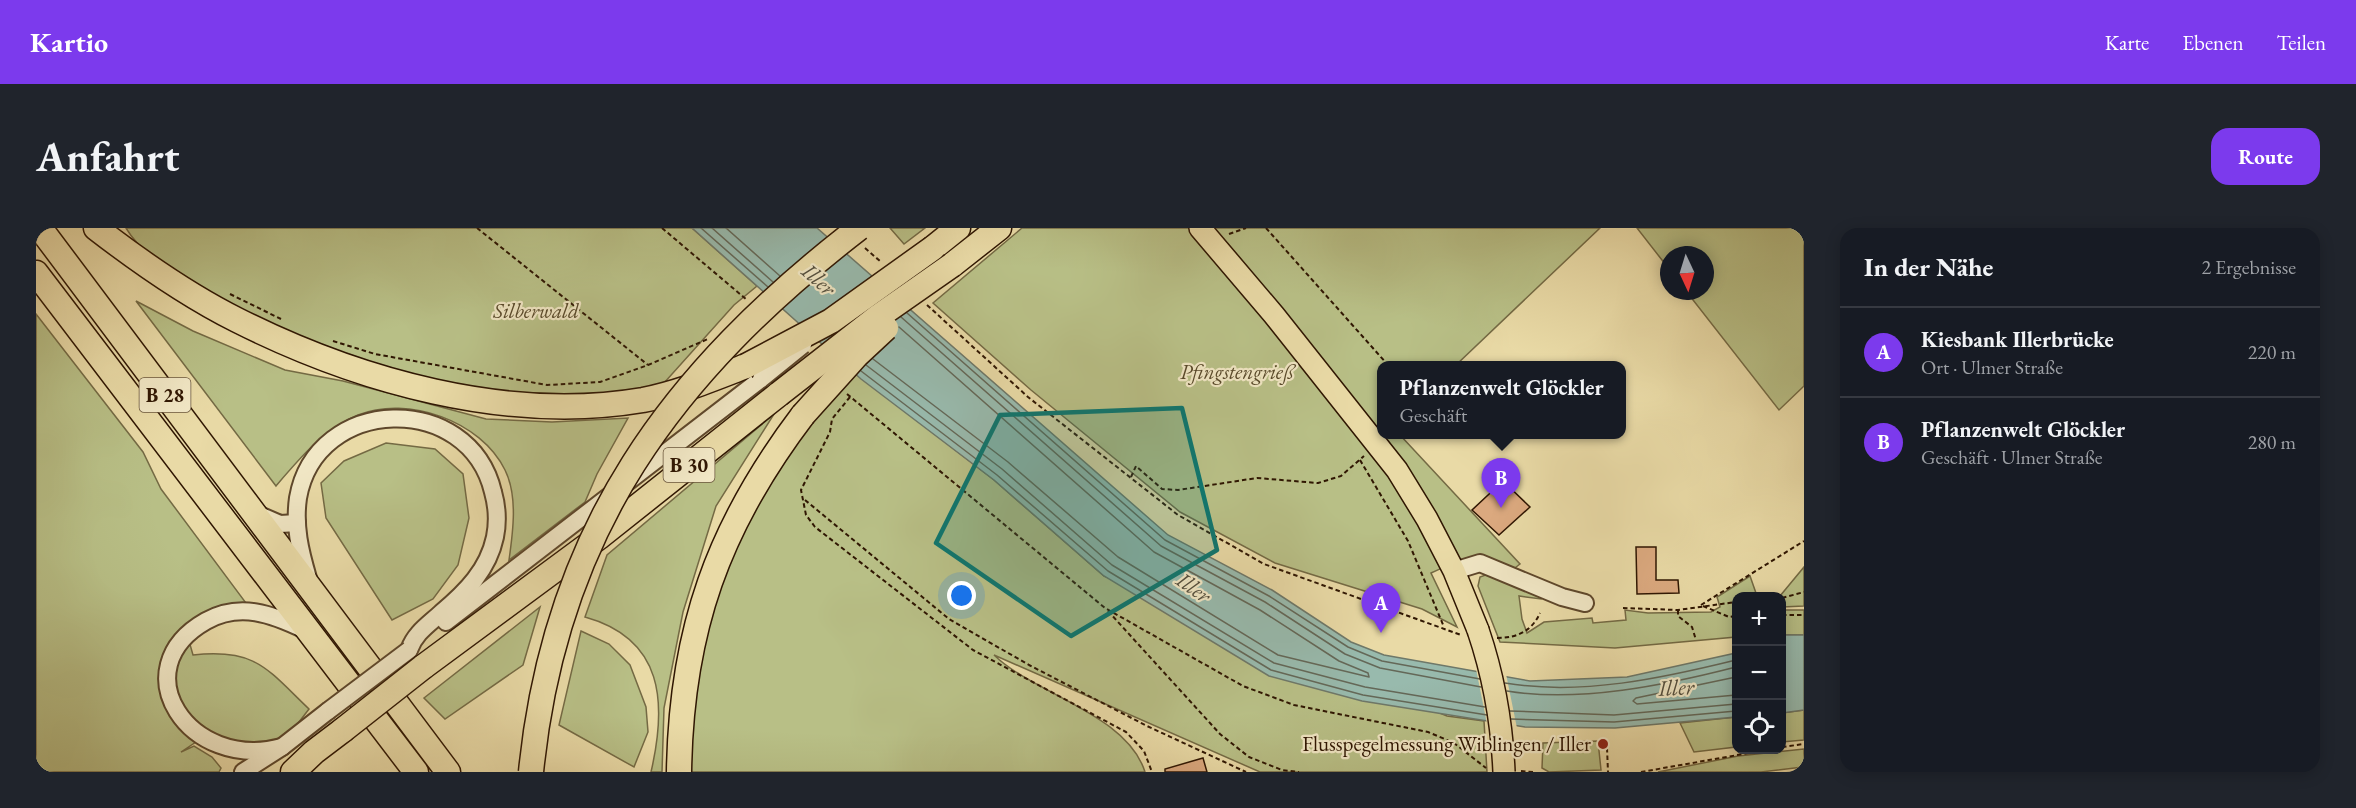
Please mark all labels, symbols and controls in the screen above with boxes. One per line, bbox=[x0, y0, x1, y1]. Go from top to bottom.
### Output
text: Kartio bbox=[30, 24, 108, 60]
text: Karte bbox=[2105, 29, 2149, 56]
text: Ebenen bbox=[2182, 29, 2243, 56]
text: Teilen bbox=[2276, 29, 2326, 56]
button: Route bbox=[2211, 128, 2320, 185]
text: Anfahrt bbox=[36, 129, 179, 184]
north arrow bbox=[1660, 246, 1714, 300]
text: In der Nähe bbox=[1864, 250, 1993, 284]
text: 2 Ergebnisse bbox=[2201, 254, 2296, 280]
water label: Iller bbox=[795, 256, 843, 303]
park label: Silberwald bbox=[492, 297, 579, 324]
text: Kiesbank Illerbrücke bbox=[1921, 325, 2114, 354]
text: A bbox=[1876, 339, 1891, 365]
text: 220 m bbox=[2248, 339, 2296, 365]
text: Ort · Ulmer Straße bbox=[1921, 354, 2063, 380]
park label: Pfingstengrieß bbox=[1180, 358, 1297, 385]
popup bbox=[1377, 361, 1626, 439]
text: Pflanzenwelt Glöckler bbox=[1399, 373, 1604, 402]
road number: B 28 bbox=[140, 378, 190, 412]
text: Geschäft bbox=[1399, 402, 1467, 428]
text: Pflanzenwelt Glöckler bbox=[1921, 415, 2125, 444]
text: B bbox=[1877, 429, 1890, 455]
text: 280 m bbox=[2248, 429, 2296, 455]
text: Geschäft · Ulmer Straße bbox=[1921, 444, 2103, 470]
road number: B 30 bbox=[664, 448, 714, 482]
pin: B bbox=[1482, 458, 1520, 508]
water label: Iller bbox=[1170, 565, 1218, 611]
your location bbox=[947, 581, 976, 610]
pin: A bbox=[1362, 584, 1400, 633]
map controls bbox=[1732, 592, 1786, 754]
button: + bbox=[1732, 592, 1786, 646]
button: − bbox=[1732, 646, 1786, 700]
water label: Iller bbox=[1656, 672, 1696, 703]
button: locate bbox=[1732, 700, 1786, 754]
place label: Flusspegelmessung Wiblingen / Iller bbox=[1302, 730, 1591, 757]
marker: Flusspegelmessung Wiblingen / Iller bbox=[1596, 737, 1610, 751]

